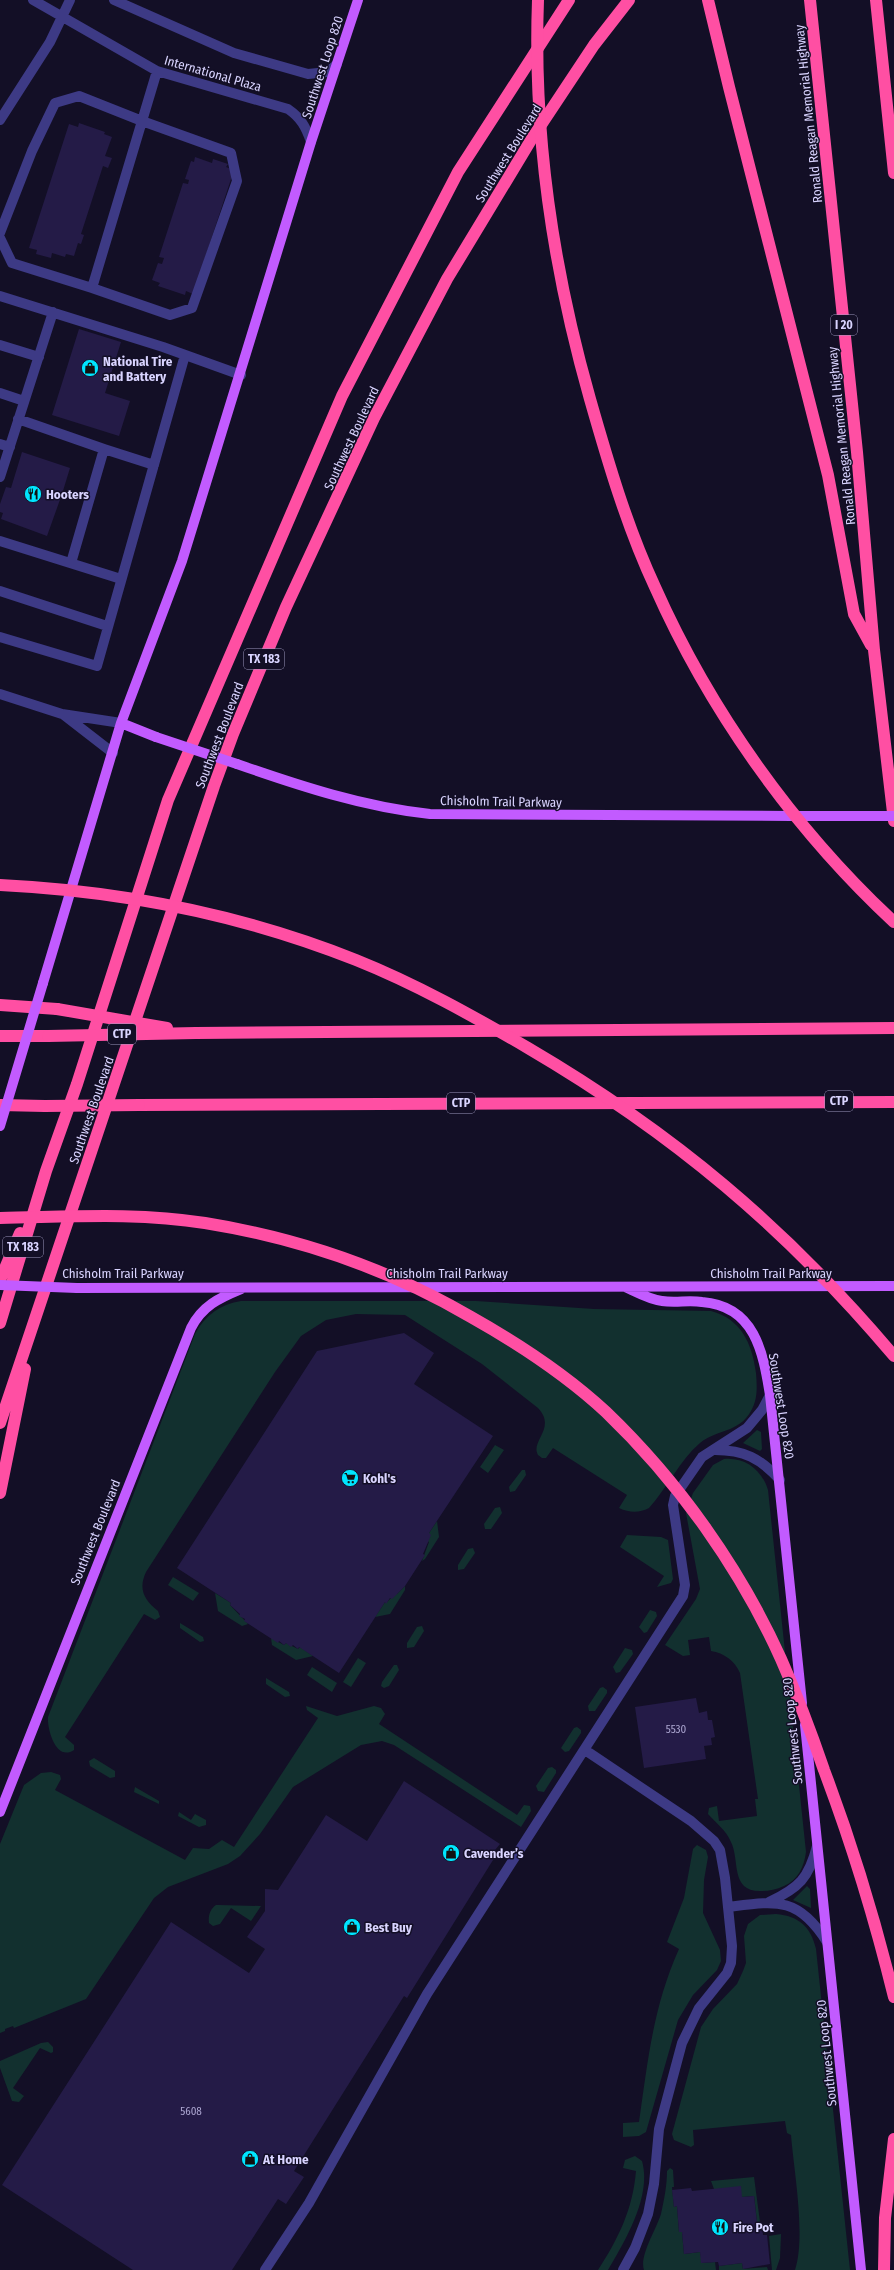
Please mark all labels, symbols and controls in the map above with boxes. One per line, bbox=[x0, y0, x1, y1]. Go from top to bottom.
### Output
street label: Southwest Loop 820 bbox=[299, 14, 346, 120]
street label: Ronald Reagan Memorial Highway bbox=[792, 24, 825, 204]
street label: International Plaza bbox=[163, 52, 263, 94]
street label: Southwest Boulevard bbox=[472, 102, 545, 205]
road number: I 20 bbox=[831, 315, 857, 335]
street label: Ronald Reagan Memorial Highway bbox=[825, 346, 858, 526]
place label: National Tire and Battery bbox=[103, 354, 173, 384]
shop icon: National Tire and Battery bbox=[80, 358, 100, 378]
street label: Southwest Boulevard bbox=[321, 384, 382, 492]
restaurant icon: Hooters bbox=[23, 484, 43, 504]
place label: Hooters bbox=[46, 487, 89, 502]
road number: TX 183 bbox=[244, 649, 284, 669]
street label: Southwest Boulevard bbox=[192, 680, 247, 790]
street label: Chisholm Trail Parkway bbox=[440, 793, 562, 810]
road number: CTP bbox=[108, 1024, 136, 1044]
street label: Southwest Boulevard bbox=[66, 1054, 117, 1166]
road number: CTP bbox=[825, 1091, 853, 1111]
road number: CTP bbox=[447, 1093, 475, 1113]
road number: TX 183 bbox=[3, 1237, 43, 1257]
street label: Chisholm Trail Parkway bbox=[62, 1266, 184, 1281]
street label: Chisholm Trail Parkway bbox=[386, 1266, 508, 1281]
street label: Chisholm Trail Parkway bbox=[710, 1266, 832, 1281]
street label: Southwest Loop 820 bbox=[766, 1352, 797, 1460]
supermarket icon: Kohl's bbox=[340, 1468, 360, 1488]
place label: Kohl's bbox=[363, 1471, 396, 1486]
street label: Southwest Boulevard bbox=[67, 1477, 124, 1587]
street label: Southwest Loop 820 bbox=[779, 1677, 806, 1785]
house number: 5530 bbox=[666, 1723, 687, 1736]
shop icon: Cavender’s bbox=[441, 1843, 461, 1863]
place label: Cavender’s bbox=[464, 1846, 524, 1861]
shop icon: Best Buy bbox=[342, 1917, 362, 1937]
place label: Best Buy bbox=[365, 1920, 413, 1935]
street label: Southwest Loop 820 bbox=[813, 1999, 840, 2107]
house number: 5608 bbox=[180, 2105, 202, 2118]
shop icon: At Home bbox=[240, 2149, 260, 2169]
place label: At Home bbox=[262, 2152, 309, 2167]
restaurant icon: Fire Pot bbox=[710, 2217, 730, 2237]
place label: Fire Pot bbox=[733, 2220, 774, 2235]

